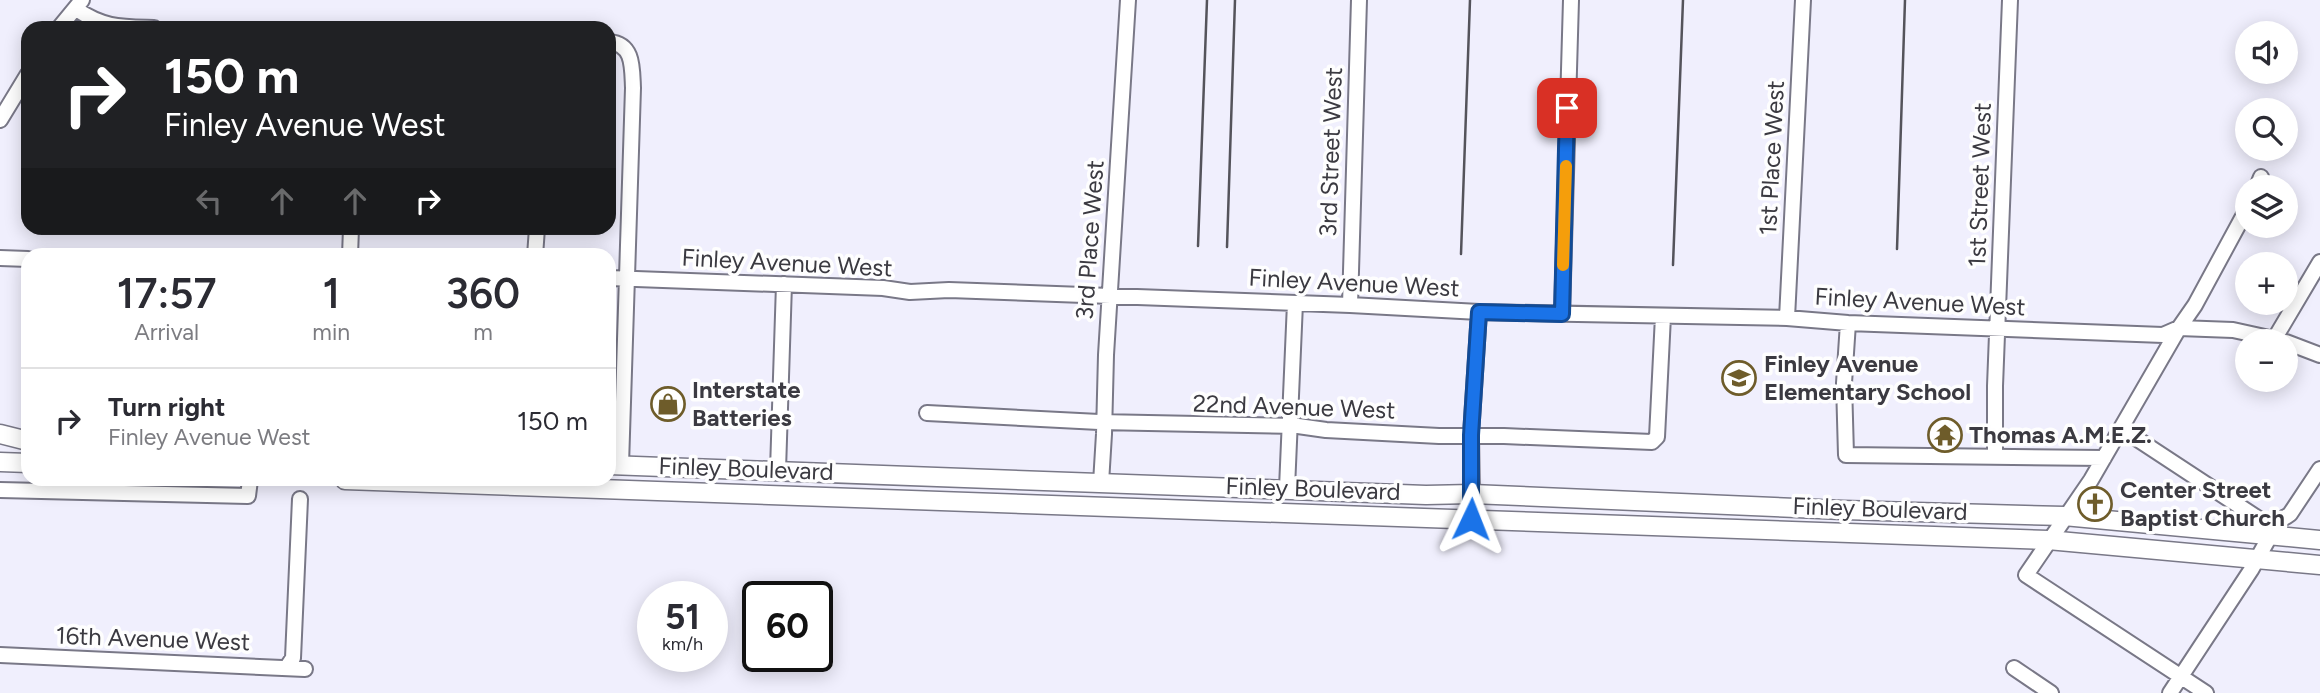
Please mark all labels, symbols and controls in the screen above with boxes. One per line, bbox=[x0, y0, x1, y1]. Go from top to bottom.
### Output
map controls bbox=[2235, 21, 2298, 392]
button: sound bbox=[2235, 21, 2298, 84]
text: 150 m bbox=[164, 46, 299, 105]
icon: right bbox=[49, 49, 140, 140]
street label: 3rd Street West bbox=[1313, 67, 1348, 237]
pin bbox=[1537, 78, 1597, 138]
street label: 1st Place West bbox=[1753, 80, 1790, 236]
icon: arrive bbox=[1548, 89, 1586, 127]
button: search bbox=[2235, 98, 2298, 161]
street label: 1st Street West bbox=[1962, 102, 1997, 268]
text: Finley Avenue West bbox=[164, 106, 446, 144]
street label: 3rd Place West bbox=[1069, 159, 1110, 321]
button: layers bbox=[2235, 175, 2298, 238]
icon: left bbox=[190, 182, 228, 220]
icon: ahead bbox=[263, 182, 301, 220]
icon: ahead bbox=[336, 182, 374, 220]
icon: right bbox=[409, 182, 447, 220]
street label: Finley Avenue West bbox=[681, 242, 893, 283]
button: + bbox=[2235, 252, 2298, 315]
street label: Finley Avenue West bbox=[1248, 262, 1460, 303]
text: 17:57 bbox=[117, 268, 217, 319]
text: 1 bbox=[322, 268, 340, 319]
text: 360 bbox=[446, 268, 520, 319]
street label: Finley Avenue West bbox=[1814, 281, 2026, 322]
text: Arrival bbox=[134, 318, 199, 346]
text: min bbox=[312, 318, 350, 346]
text: m bbox=[473, 318, 493, 346]
button: − bbox=[2235, 329, 2298, 392]
place label: Finley Avenue Elementary School bbox=[1764, 349, 1971, 406]
school or university icon: Finley Avenue Elementary School bbox=[1720, 359, 1758, 397]
place label: Interstate Batteries bbox=[692, 375, 801, 432]
shop icon: Interstate Batteries bbox=[649, 385, 687, 423]
street label: 22nd Avenue West bbox=[1192, 388, 1396, 425]
text: Turn right bbox=[108, 391, 225, 423]
icon: right bbox=[49, 402, 87, 440]
text: 150 m bbox=[517, 405, 588, 437]
temple icon: Thomas A.M.E.Z. bbox=[1926, 416, 1964, 454]
place label: Thomas A.M.E.Z. bbox=[1969, 420, 2152, 449]
text: Finley Avenue West bbox=[108, 423, 310, 451]
street label: Finley Boulevard bbox=[658, 451, 834, 486]
street label: Finley Boulevard bbox=[1225, 471, 1401, 506]
place label: Center Street Baptist Church bbox=[2120, 475, 2285, 532]
position arrow bbox=[1434, 482, 1508, 556]
church icon: Center Street Baptist Church bbox=[2076, 485, 2114, 523]
street label: Finley Boulevard bbox=[1792, 491, 1968, 526]
speed limit sign: 60 bbox=[742, 581, 833, 672]
text: 51 bbox=[665, 596, 700, 638]
street label: 16th Avenue West bbox=[55, 621, 251, 656]
text: km/h bbox=[662, 633, 703, 655]

